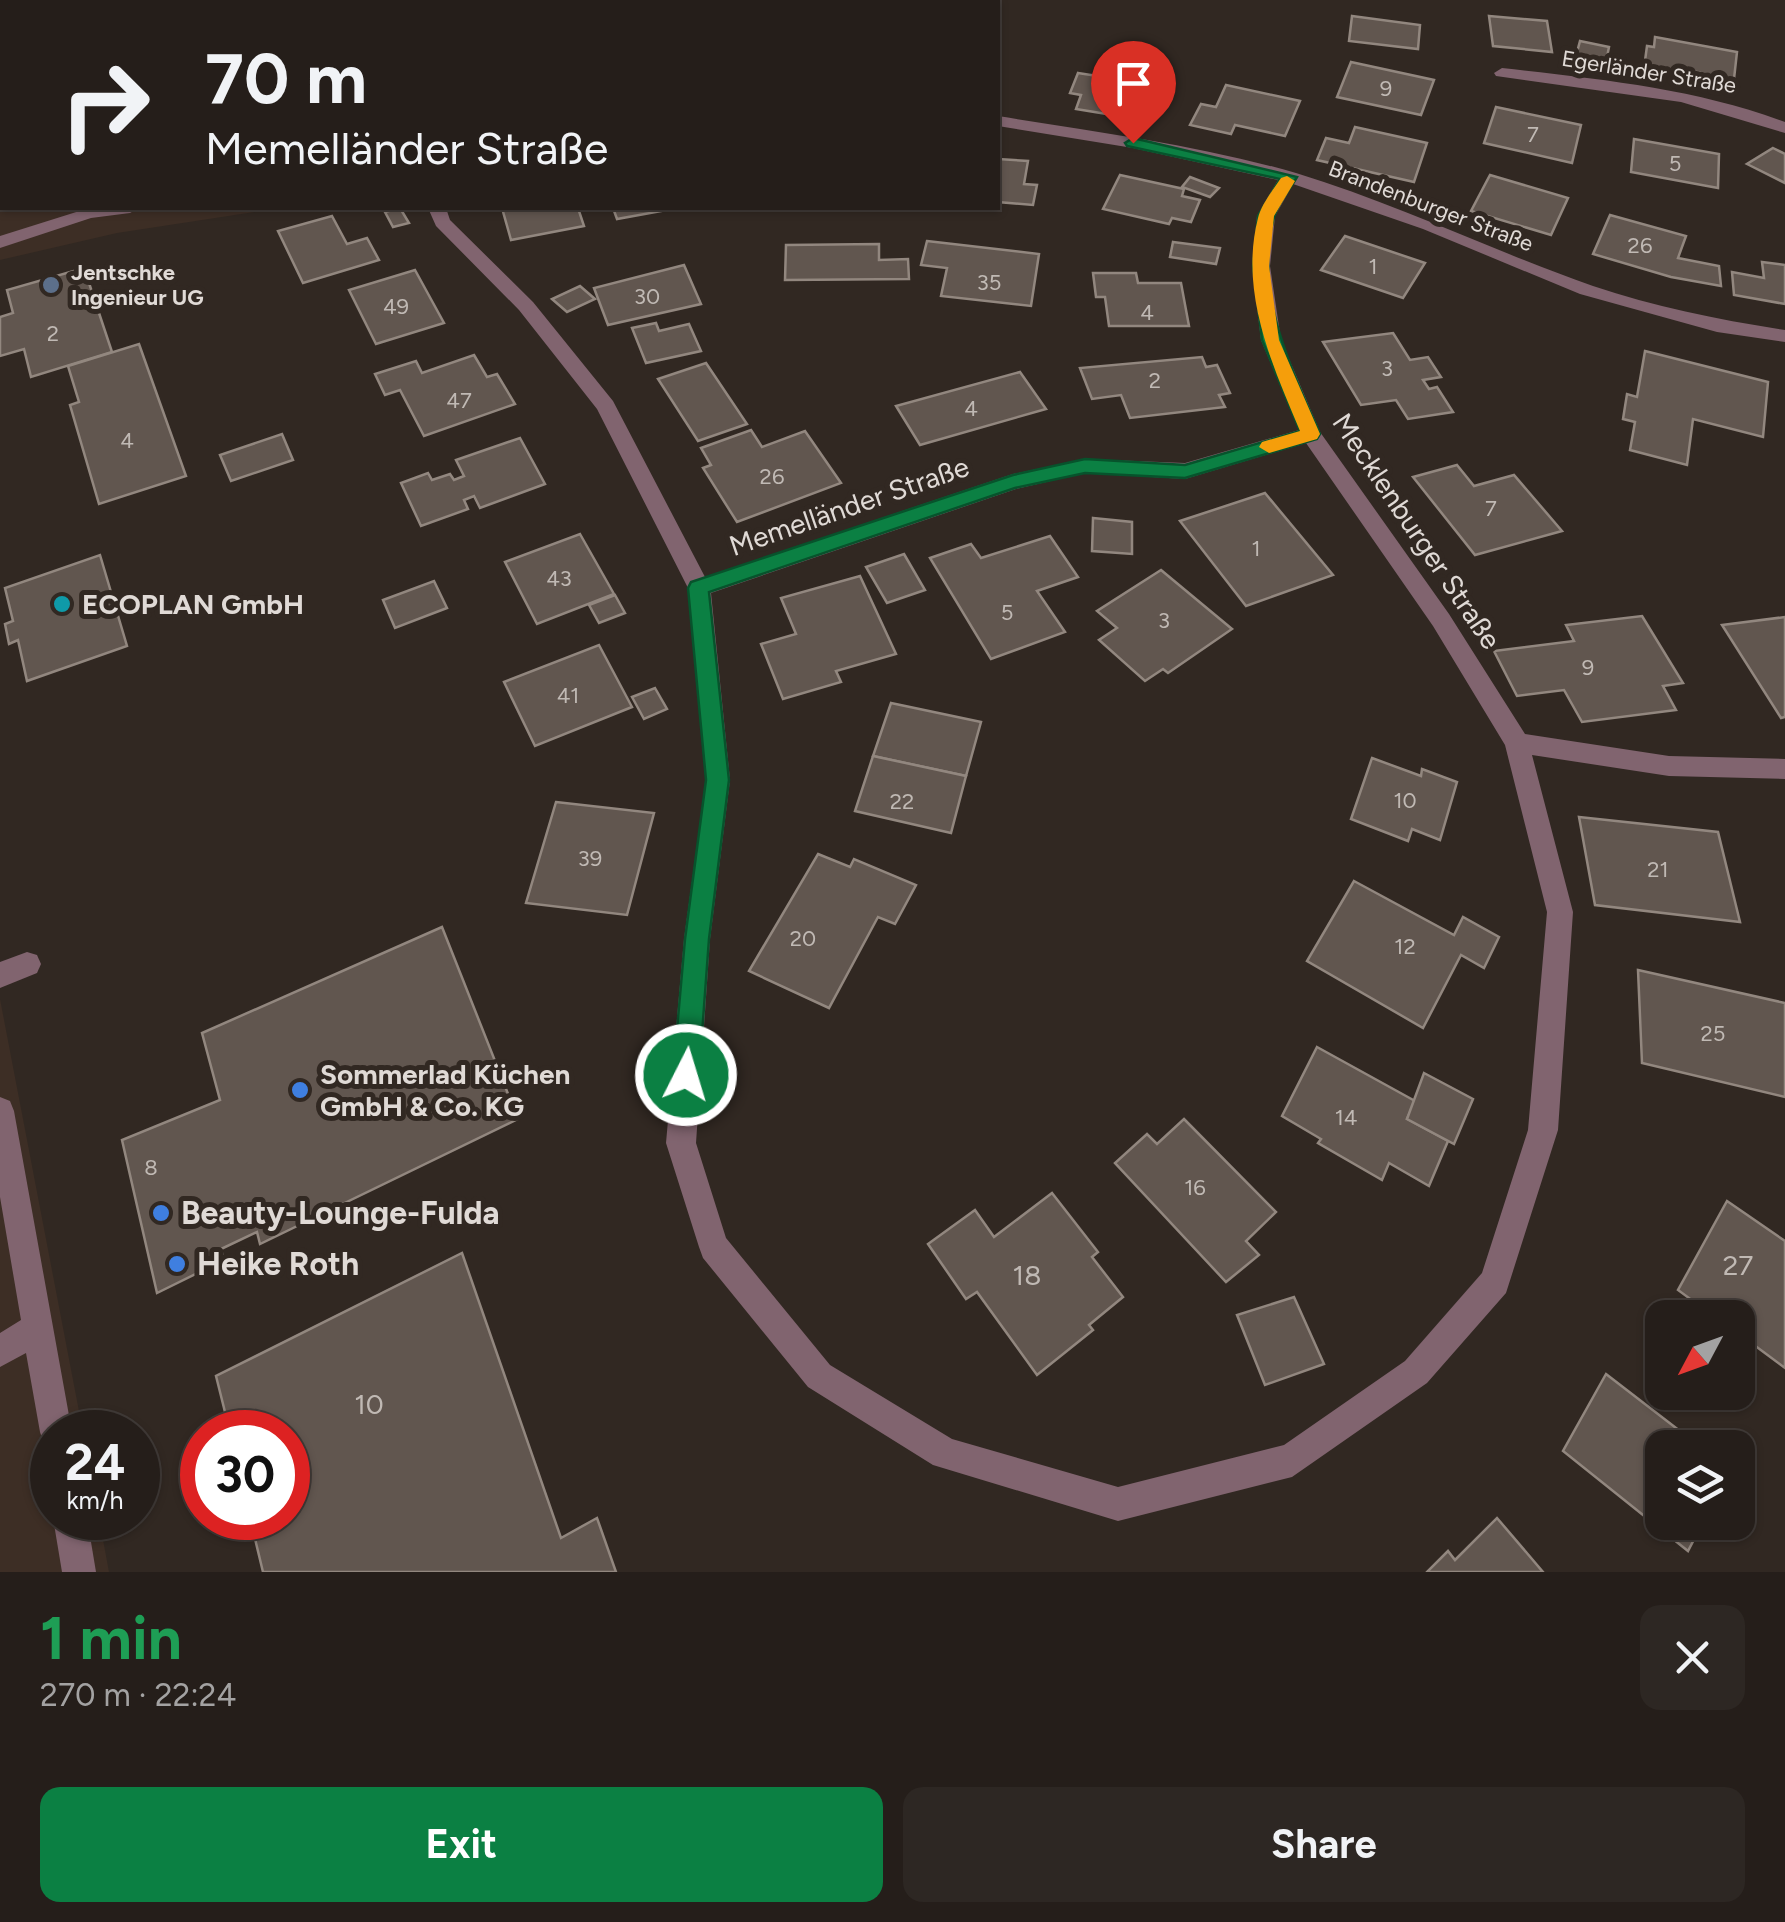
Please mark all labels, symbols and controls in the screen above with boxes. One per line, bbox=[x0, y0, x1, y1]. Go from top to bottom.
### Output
text: 70 m bbox=[205, 36, 367, 121]
icon: right bbox=[40, 40, 170, 170]
pin bbox=[1091, 41, 1176, 144]
street label: Egerländer Straße bbox=[1560, 45, 1738, 99]
icon: arrive bbox=[1106, 56, 1161, 111]
house number: 9 bbox=[1380, 75, 1392, 102]
text: Memelländer Straße bbox=[205, 121, 608, 175]
house number: 7 bbox=[1527, 121, 1539, 148]
house number: 5 bbox=[1669, 150, 1681, 177]
street label: Brandenburger Straße bbox=[1325, 155, 1537, 257]
house number: 26 bbox=[1628, 232, 1652, 259]
house number: 1 bbox=[1368, 253, 1378, 280]
place label: Jentschke Ingenieur UG bbox=[71, 259, 204, 311]
house number: 35 bbox=[977, 269, 1001, 296]
marker: Jentschke Ingenieur UG bbox=[40, 274, 62, 296]
house number: 30 bbox=[634, 283, 660, 310]
house number: 49 bbox=[383, 293, 409, 320]
house number: 4 bbox=[1140, 299, 1154, 326]
house number: 2 bbox=[47, 320, 59, 347]
house number: 3 bbox=[1381, 355, 1393, 382]
house number: 2 bbox=[1149, 367, 1161, 394]
house number: 47 bbox=[446, 387, 472, 414]
house number: 4 bbox=[964, 395, 978, 422]
street label: Mecklenburger Straße bbox=[1325, 407, 1509, 655]
house number: 4 bbox=[120, 427, 134, 454]
street label: Memelländer Straße bbox=[725, 449, 973, 563]
house number: 26 bbox=[760, 463, 784, 490]
house number: 7 bbox=[1485, 495, 1497, 522]
house number: 1 bbox=[1251, 535, 1261, 562]
house number: 43 bbox=[546, 565, 572, 592]
place label: ECOPLAN GmbH bbox=[82, 587, 304, 621]
marker: ECOPLAN GmbH bbox=[51, 593, 73, 615]
house number: 5 bbox=[1001, 599, 1013, 626]
house number: 3 bbox=[1158, 607, 1170, 634]
house number: 9 bbox=[1582, 654, 1594, 681]
house number: 41 bbox=[557, 682, 579, 709]
house number: 10 bbox=[1393, 787, 1417, 814]
house number: 22 bbox=[890, 788, 914, 815]
house number: 39 bbox=[578, 845, 602, 872]
house number: 21 bbox=[1647, 856, 1669, 883]
house number: 20 bbox=[790, 925, 816, 952]
house number: 12 bbox=[1394, 933, 1416, 960]
house number: 25 bbox=[1701, 1020, 1725, 1047]
position arrow bbox=[634, 1023, 738, 1127]
place label: Sommerlad Küchen GmbH & Co. KG bbox=[320, 1057, 570, 1123]
marker: Sommerlad Küchen GmbH & Co. KG bbox=[289, 1079, 311, 1101]
house number: 14 bbox=[1335, 1104, 1357, 1131]
house number: 8 bbox=[144, 1154, 158, 1181]
house number: 16 bbox=[1184, 1174, 1206, 1201]
place label: Beauty-Lounge-Fulda bbox=[181, 1194, 500, 1232]
marker: Beauty-Lounge-Fulda bbox=[150, 1202, 172, 1224]
place label: Heike Roth bbox=[197, 1245, 359, 1283]
house number: 27 bbox=[1723, 1248, 1753, 1282]
marker: Heike Roth bbox=[166, 1253, 188, 1275]
house number: 18 bbox=[1013, 1258, 1041, 1292]
north arrow bbox=[1645, 1300, 1755, 1410]
map controls bbox=[1645, 1300, 1755, 1540]
house number: 10 bbox=[354, 1387, 384, 1421]
speed limit sign: 30 bbox=[180, 1410, 310, 1540]
button: layers bbox=[1645, 1430, 1755, 1540]
text: 24 bbox=[65, 1432, 125, 1493]
text: km/h bbox=[66, 1485, 124, 1515]
text: 1 min bbox=[40, 1602, 182, 1674]
button: close bbox=[1640, 1605, 1745, 1710]
text: 270 m · 22:24 bbox=[40, 1676, 236, 1714]
button: Exit bbox=[40, 1787, 883, 1902]
button: Share bbox=[903, 1787, 1745, 1902]

